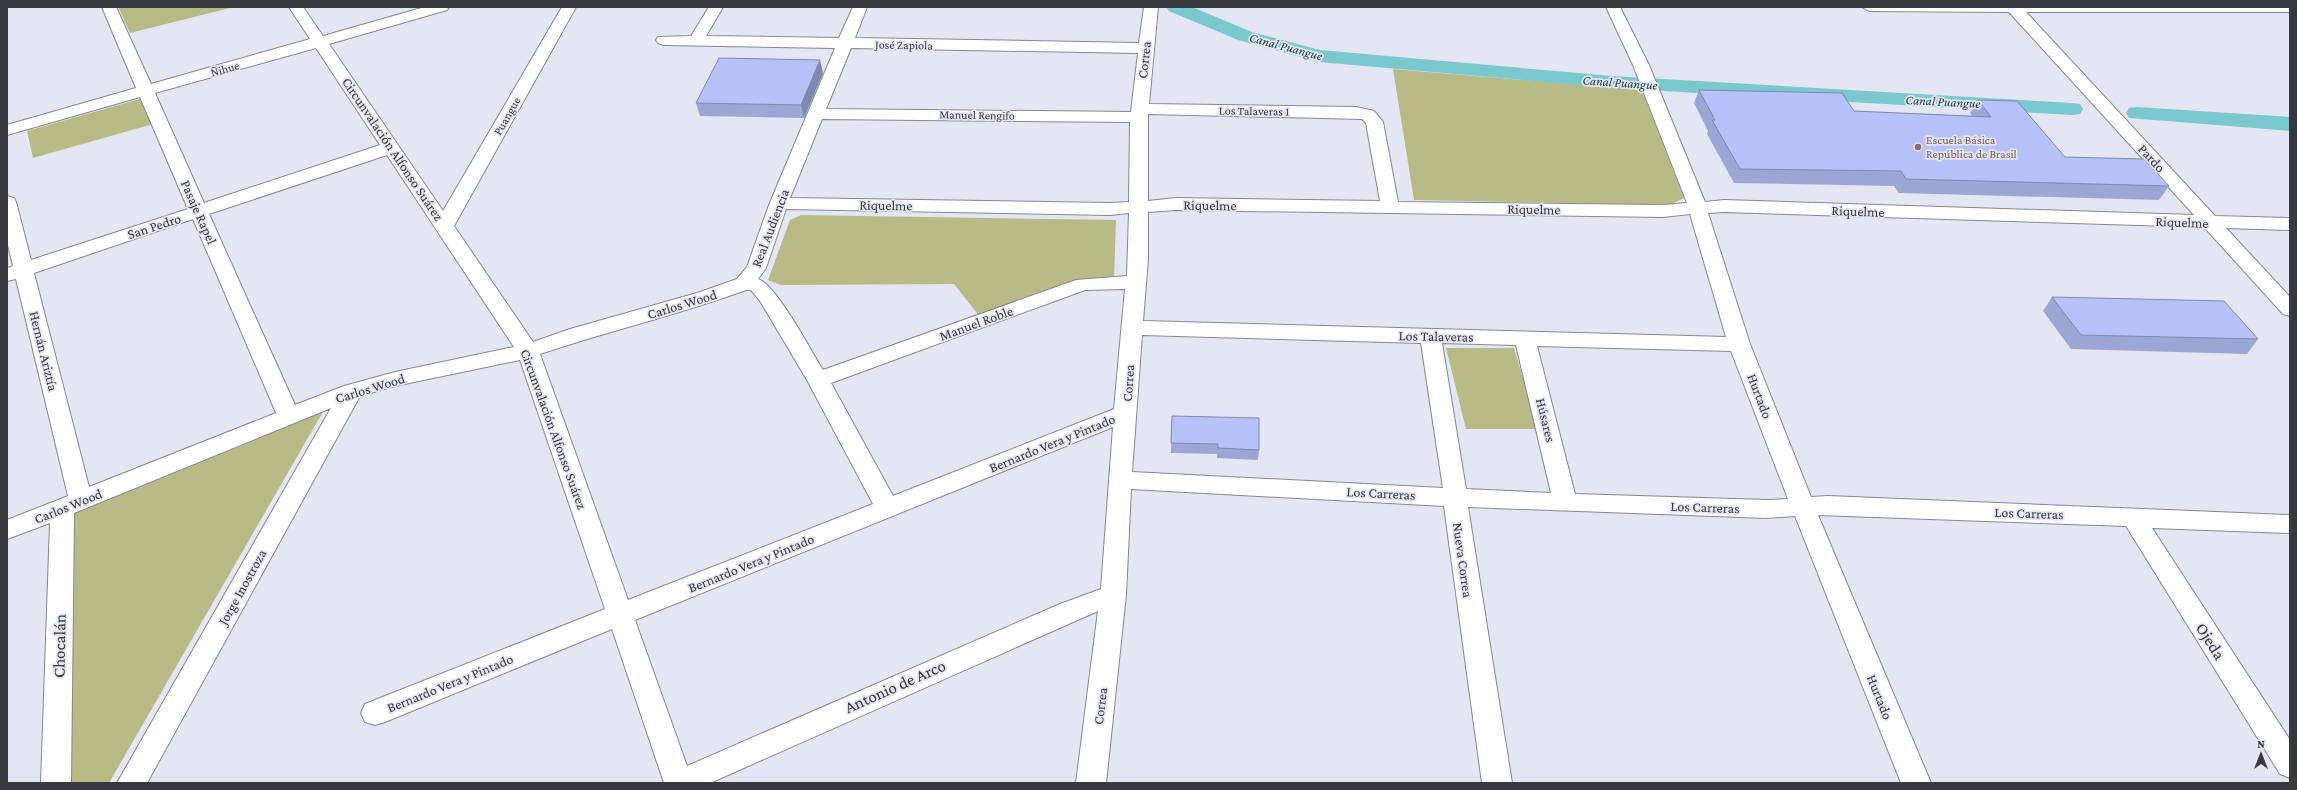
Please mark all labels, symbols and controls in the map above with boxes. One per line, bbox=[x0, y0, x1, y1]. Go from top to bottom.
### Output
water label: Canal Puangue bbox=[1248, 30, 1324, 63]
street label: José Zapiola bbox=[874, 37, 933, 53]
street label: Correa bbox=[1134, 40, 1154, 79]
street label: Ñihue bbox=[209, 58, 241, 80]
water label: Canal Puangue bbox=[1582, 72, 1658, 93]
street label: Circunvalación Alfonso Suárez bbox=[339, 74, 447, 224]
water label: Canal Puangue bbox=[1905, 92, 1981, 111]
street label: Puangue bbox=[490, 94, 524, 138]
street label: Los Talaveras 1 bbox=[1219, 103, 1289, 119]
street label: Manuel Rengifo bbox=[939, 107, 1015, 123]
place label: Escuela Básica República de Brasil bbox=[1926, 133, 2017, 161]
street label: Pardo bbox=[2135, 141, 2169, 175]
marker: Escuela Básica República de Brasil bbox=[1913, 142, 1923, 152]
street label: Pasaje Rapel bbox=[177, 177, 220, 247]
street label: Real Audiencia bbox=[748, 186, 792, 269]
street label: Riquelme bbox=[859, 197, 913, 213]
street label: Riquelme bbox=[1183, 197, 1237, 213]
street label: Riquelme bbox=[1507, 201, 1561, 217]
street label: Riquelme bbox=[1831, 202, 1885, 220]
street label: San Pedro bbox=[125, 210, 183, 242]
street label: Riquelme bbox=[2155, 213, 2209, 231]
street label: Carlos Wood bbox=[645, 286, 719, 322]
street label: Manuel Roble bbox=[937, 302, 1015, 344]
street label: Hernán Ariztía bbox=[26, 309, 62, 393]
street label: Los Talaveras bbox=[1398, 327, 1474, 345]
street label: Circunvalación Alfonso Suárez bbox=[518, 347, 590, 511]
street label: Correa bbox=[1119, 363, 1137, 402]
street label: Carlos Wood bbox=[333, 370, 407, 406]
street label: Hurtado bbox=[1744, 371, 1776, 421]
street label: Húsares bbox=[1533, 396, 1559, 444]
street label: Bernardo Vera y Pintado bbox=[987, 410, 1117, 476]
street label: Los Carreras bbox=[1346, 483, 1416, 503]
street label: Carlos Wood bbox=[32, 485, 105, 527]
street label: Los Carreras bbox=[1670, 498, 1740, 516]
street label: Los Carreras bbox=[1994, 504, 2064, 522]
street label: Nueva Correa bbox=[1450, 521, 1476, 599]
street label: Bernardo Vera y Pintado bbox=[686, 530, 816, 596]
street label: Jorge Inostroza bbox=[214, 546, 270, 629]
street label: Chocalán bbox=[49, 614, 70, 678]
street label: Ojeda bbox=[2192, 619, 2229, 663]
street label: Bernardo Vera y Pintado bbox=[385, 650, 515, 716]
street label: Antonio de Arco bbox=[842, 656, 949, 717]
street label: Hurtado bbox=[1864, 672, 1896, 722]
street label: Correa bbox=[1090, 686, 1110, 726]
north arrow bbox=[2241, 734, 2281, 774]
text: N bbox=[2257, 738, 2265, 750]

